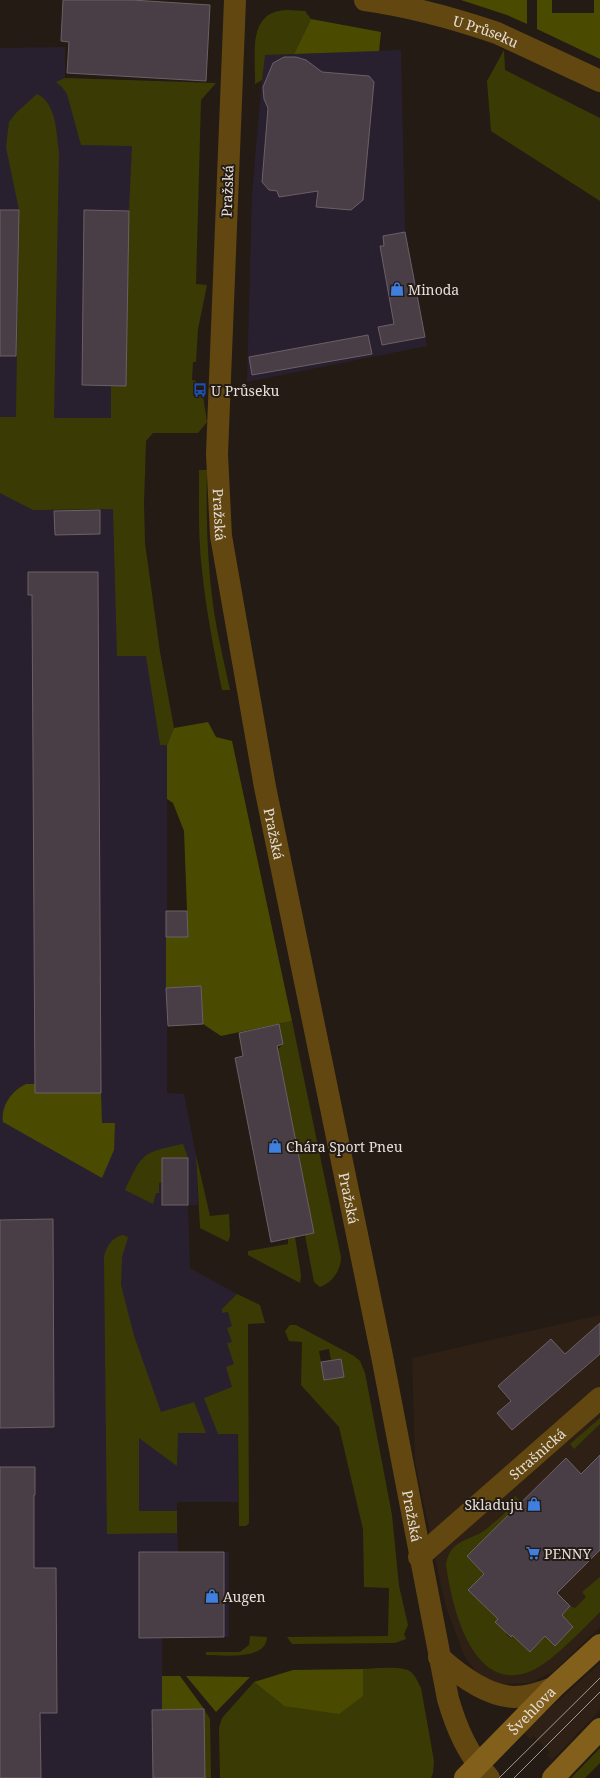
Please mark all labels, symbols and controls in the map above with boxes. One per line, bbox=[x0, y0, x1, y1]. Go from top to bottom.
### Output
street label: U Průseku bbox=[451, 10, 522, 51]
street label: Pražská bbox=[217, 164, 237, 217]
place label: Minoda bbox=[408, 280, 459, 299]
shop icon: Minoda bbox=[389, 281, 405, 297]
place label: U Průseku bbox=[211, 381, 280, 400]
bus stop icon: U Průseku bbox=[192, 382, 208, 398]
street label: Pražská bbox=[209, 488, 231, 542]
street label: Pražská bbox=[260, 806, 289, 861]
place label: Chára Sport Pneu bbox=[286, 1137, 403, 1156]
shop icon: Chára Sport Pneu bbox=[267, 1138, 283, 1154]
street label: Pražská bbox=[335, 1171, 364, 1226]
street label: Strašnická bbox=[505, 1423, 569, 1483]
street label: Pražská bbox=[398, 1488, 427, 1543]
place label: Skladuju bbox=[464, 1495, 523, 1514]
shop icon: Skladuju bbox=[526, 1496, 542, 1512]
place label: PENNY bbox=[544, 1544, 592, 1563]
supermarket icon: PENNY bbox=[525, 1545, 541, 1561]
place label: Augen bbox=[223, 1587, 266, 1606]
shop icon: Augen bbox=[204, 1588, 220, 1604]
street label: Švehlova bbox=[503, 1682, 559, 1738]

